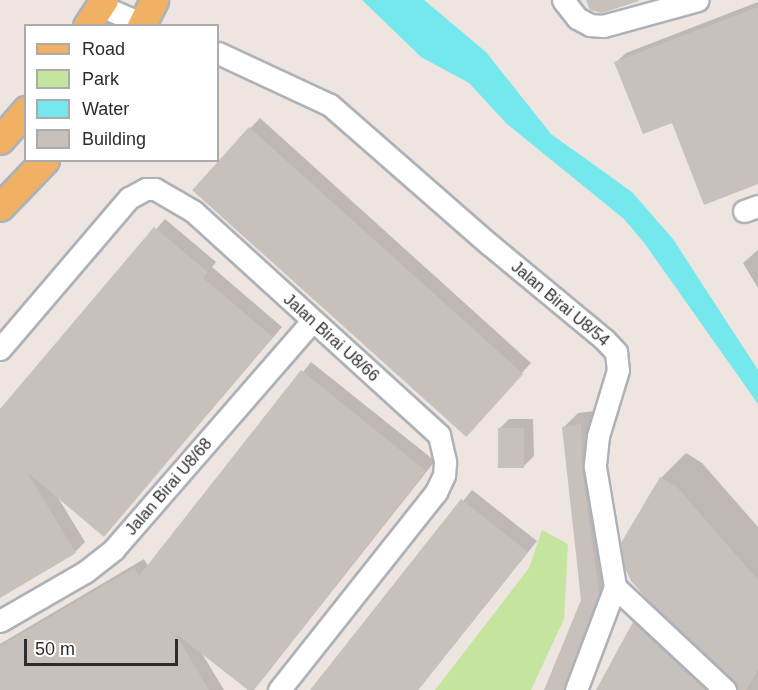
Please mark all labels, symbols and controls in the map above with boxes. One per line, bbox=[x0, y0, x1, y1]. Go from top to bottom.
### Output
legend bbox=[24, 24, 219, 162]
text: Road bbox=[82, 39, 125, 59]
text: Park bbox=[82, 69, 119, 89]
text: Water bbox=[82, 99, 129, 119]
text: Building bbox=[82, 129, 146, 149]
street label: Jalan Birai U8/54 bbox=[507, 257, 613, 351]
street label: Jalan Birai U8/66 bbox=[279, 290, 383, 386]
street label: Jalan Birai U8/68 bbox=[122, 435, 216, 539]
scale bar bbox=[27, 627, 182, 665]
text: 50 m bbox=[35, 639, 75, 659]

